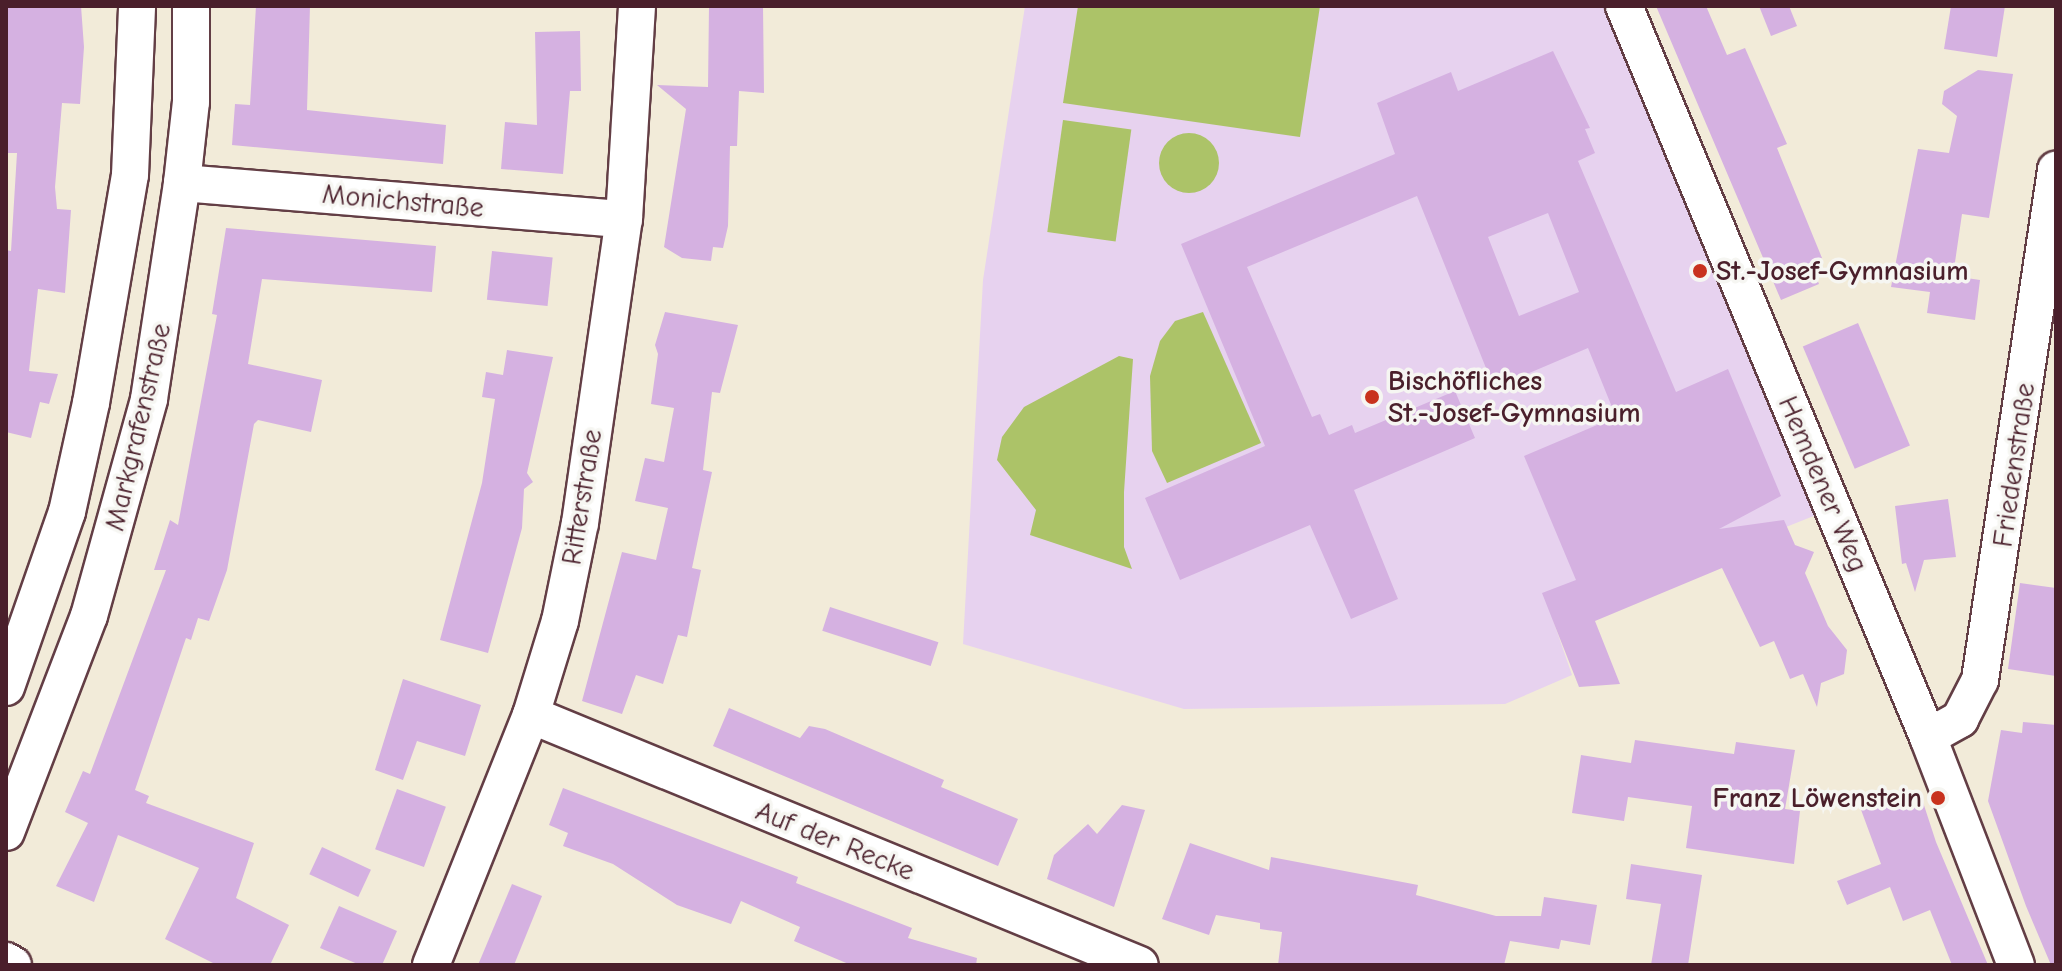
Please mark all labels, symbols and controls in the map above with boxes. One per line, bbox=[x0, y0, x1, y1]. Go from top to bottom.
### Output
street label: Monichstraße bbox=[321, 177, 485, 225]
place label: St.-Josef-Gymnasium bbox=[1716, 254, 1969, 288]
marker: St.-Josef-Gymnasium bbox=[1691, 262, 1709, 280]
street label: Markgrafenstraße bbox=[98, 320, 178, 534]
place label: Bischöfliches St.-Josef-Gymnasium bbox=[1388, 364, 1641, 430]
street label: Friedenstraße bbox=[1986, 381, 2042, 549]
marker: Bischöfliches St.-Josef-Gymnasium bbox=[1363, 388, 1381, 406]
street label: Hemdener Weg bbox=[1771, 391, 1875, 577]
street label: Ritterstraße bbox=[555, 427, 609, 567]
place label: Franz Löwenstein bbox=[1713, 781, 1922, 815]
marker: Franz Löwenstein bbox=[1929, 789, 1947, 807]
street label: Auf der Recke bbox=[751, 794, 919, 888]

